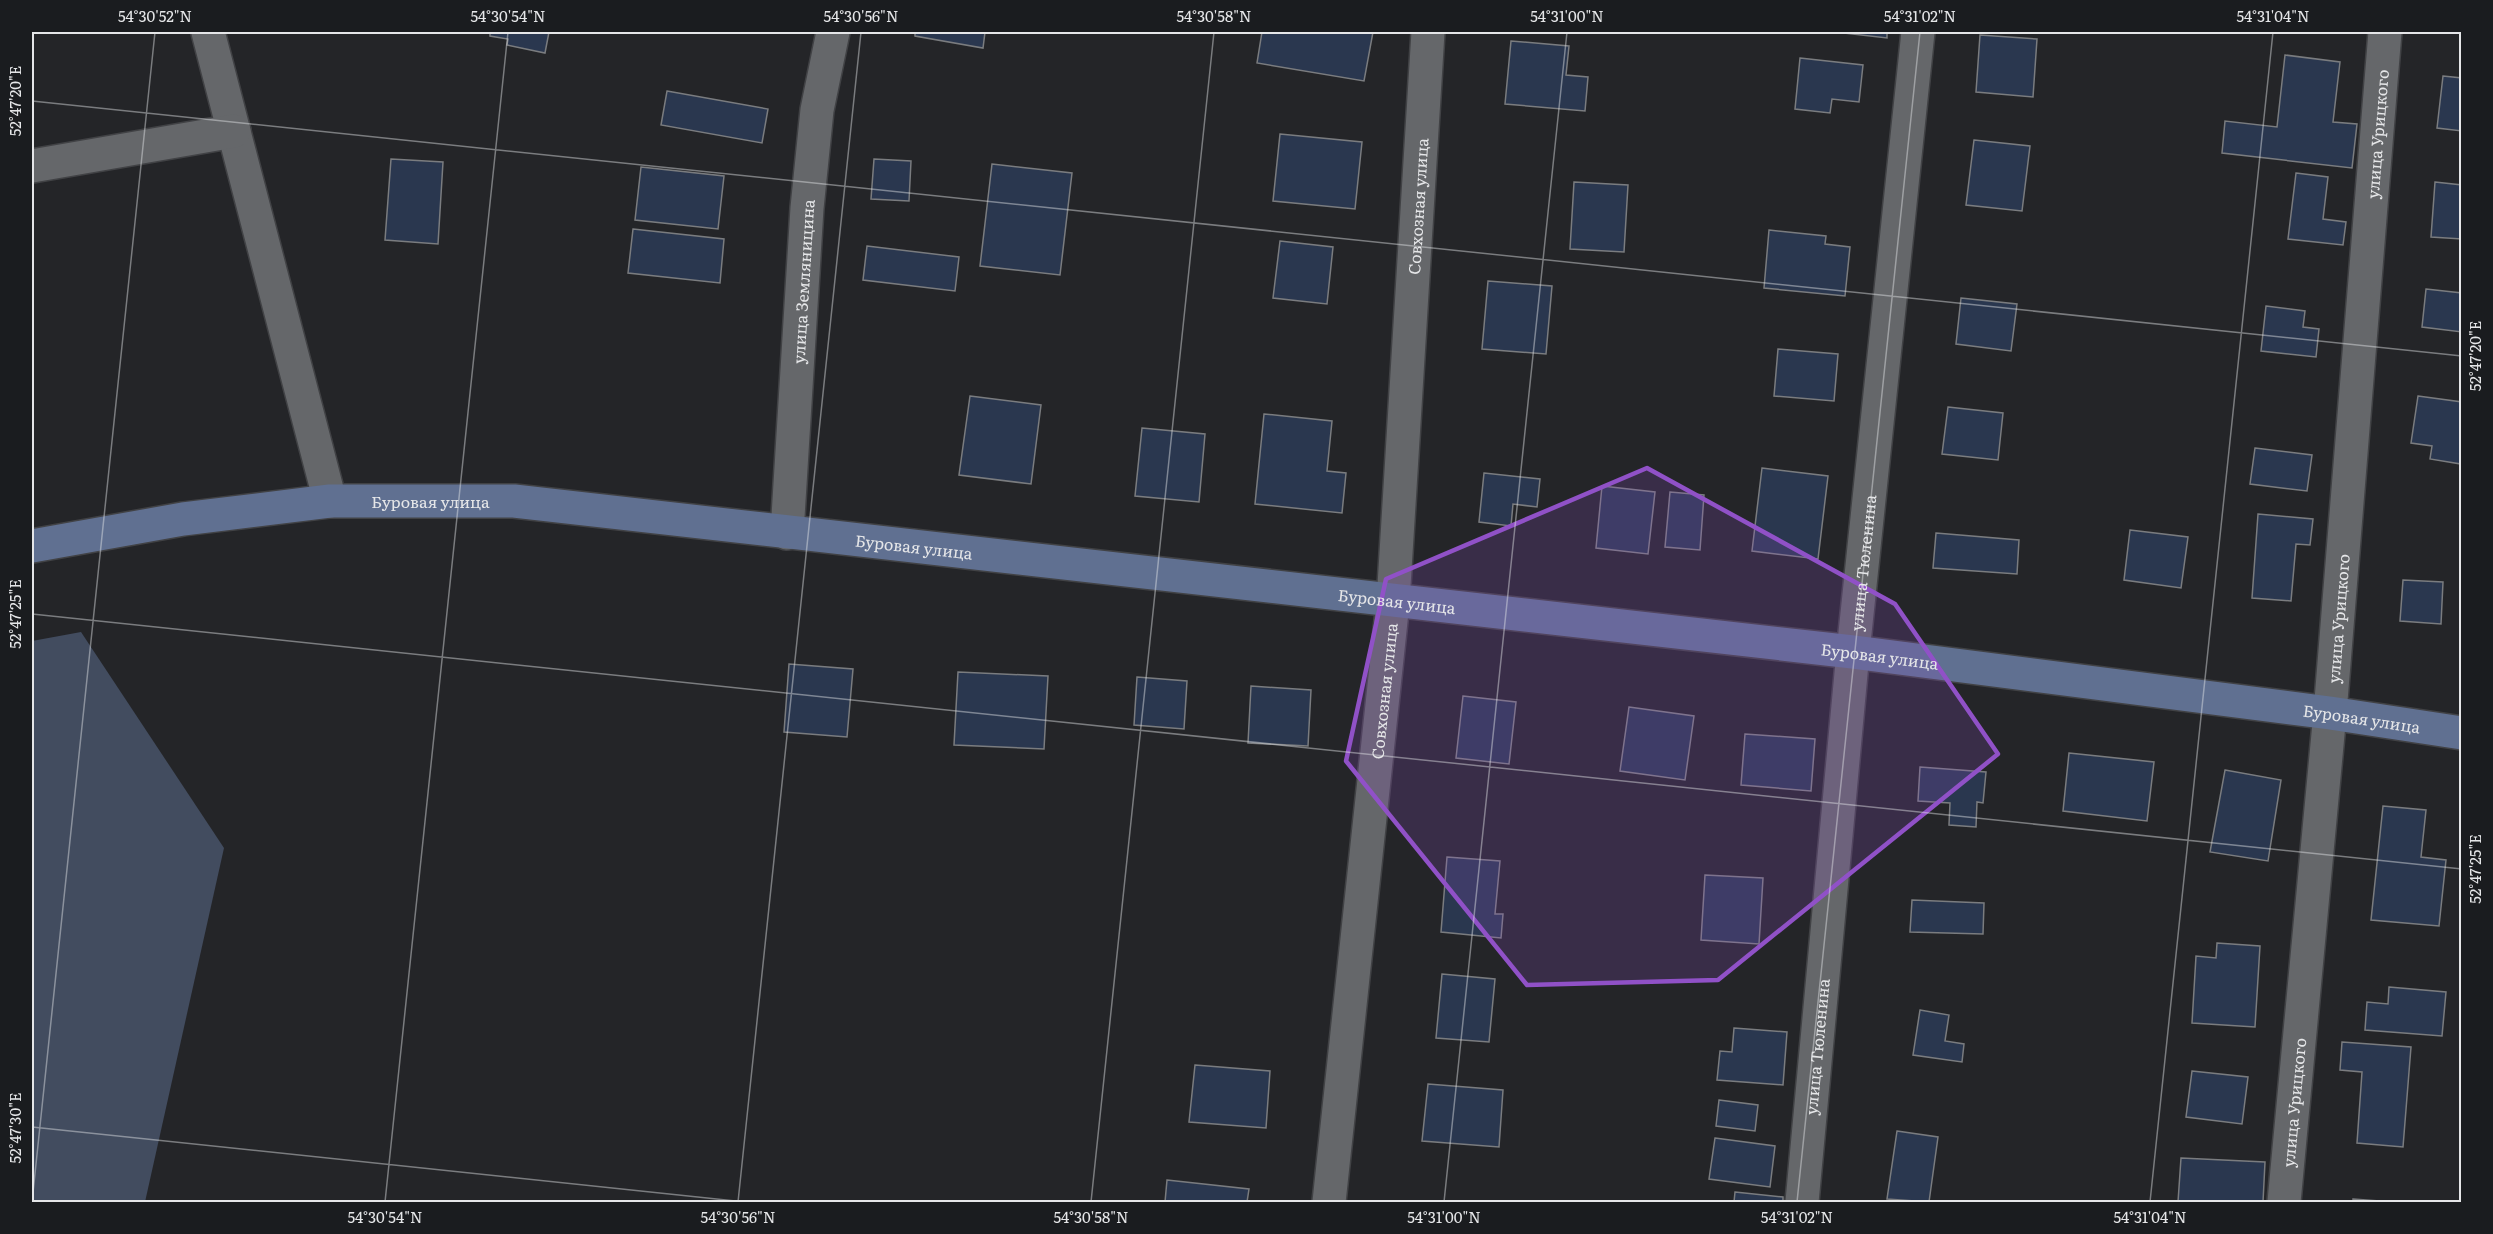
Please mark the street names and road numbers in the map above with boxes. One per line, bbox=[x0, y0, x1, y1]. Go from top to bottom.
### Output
street label: улица Урицкого bbox=[2360, 68, 2394, 200]
street label: Совхозная улица bbox=[1401, 137, 1434, 275]
street label: улица Земляницина bbox=[785, 198, 820, 365]
street label: Буровая улица bbox=[371, 489, 490, 513]
street label: улица Тюленина bbox=[1843, 493, 1881, 632]
street label: Буровая улица bbox=[854, 528, 974, 565]
street label: улица Урицкого bbox=[2320, 553, 2355, 684]
street label: Буровая улица bbox=[1337, 582, 1457, 619]
street label: Совхозная улица bbox=[1364, 621, 1403, 760]
street label: Буровая улица bbox=[1820, 636, 1940, 675]
street label: Буровая улица bbox=[2302, 698, 2422, 739]
street label: улица Тюленина bbox=[1798, 977, 1835, 1116]
street label: улица Урицкого bbox=[2275, 1037, 2311, 1168]

